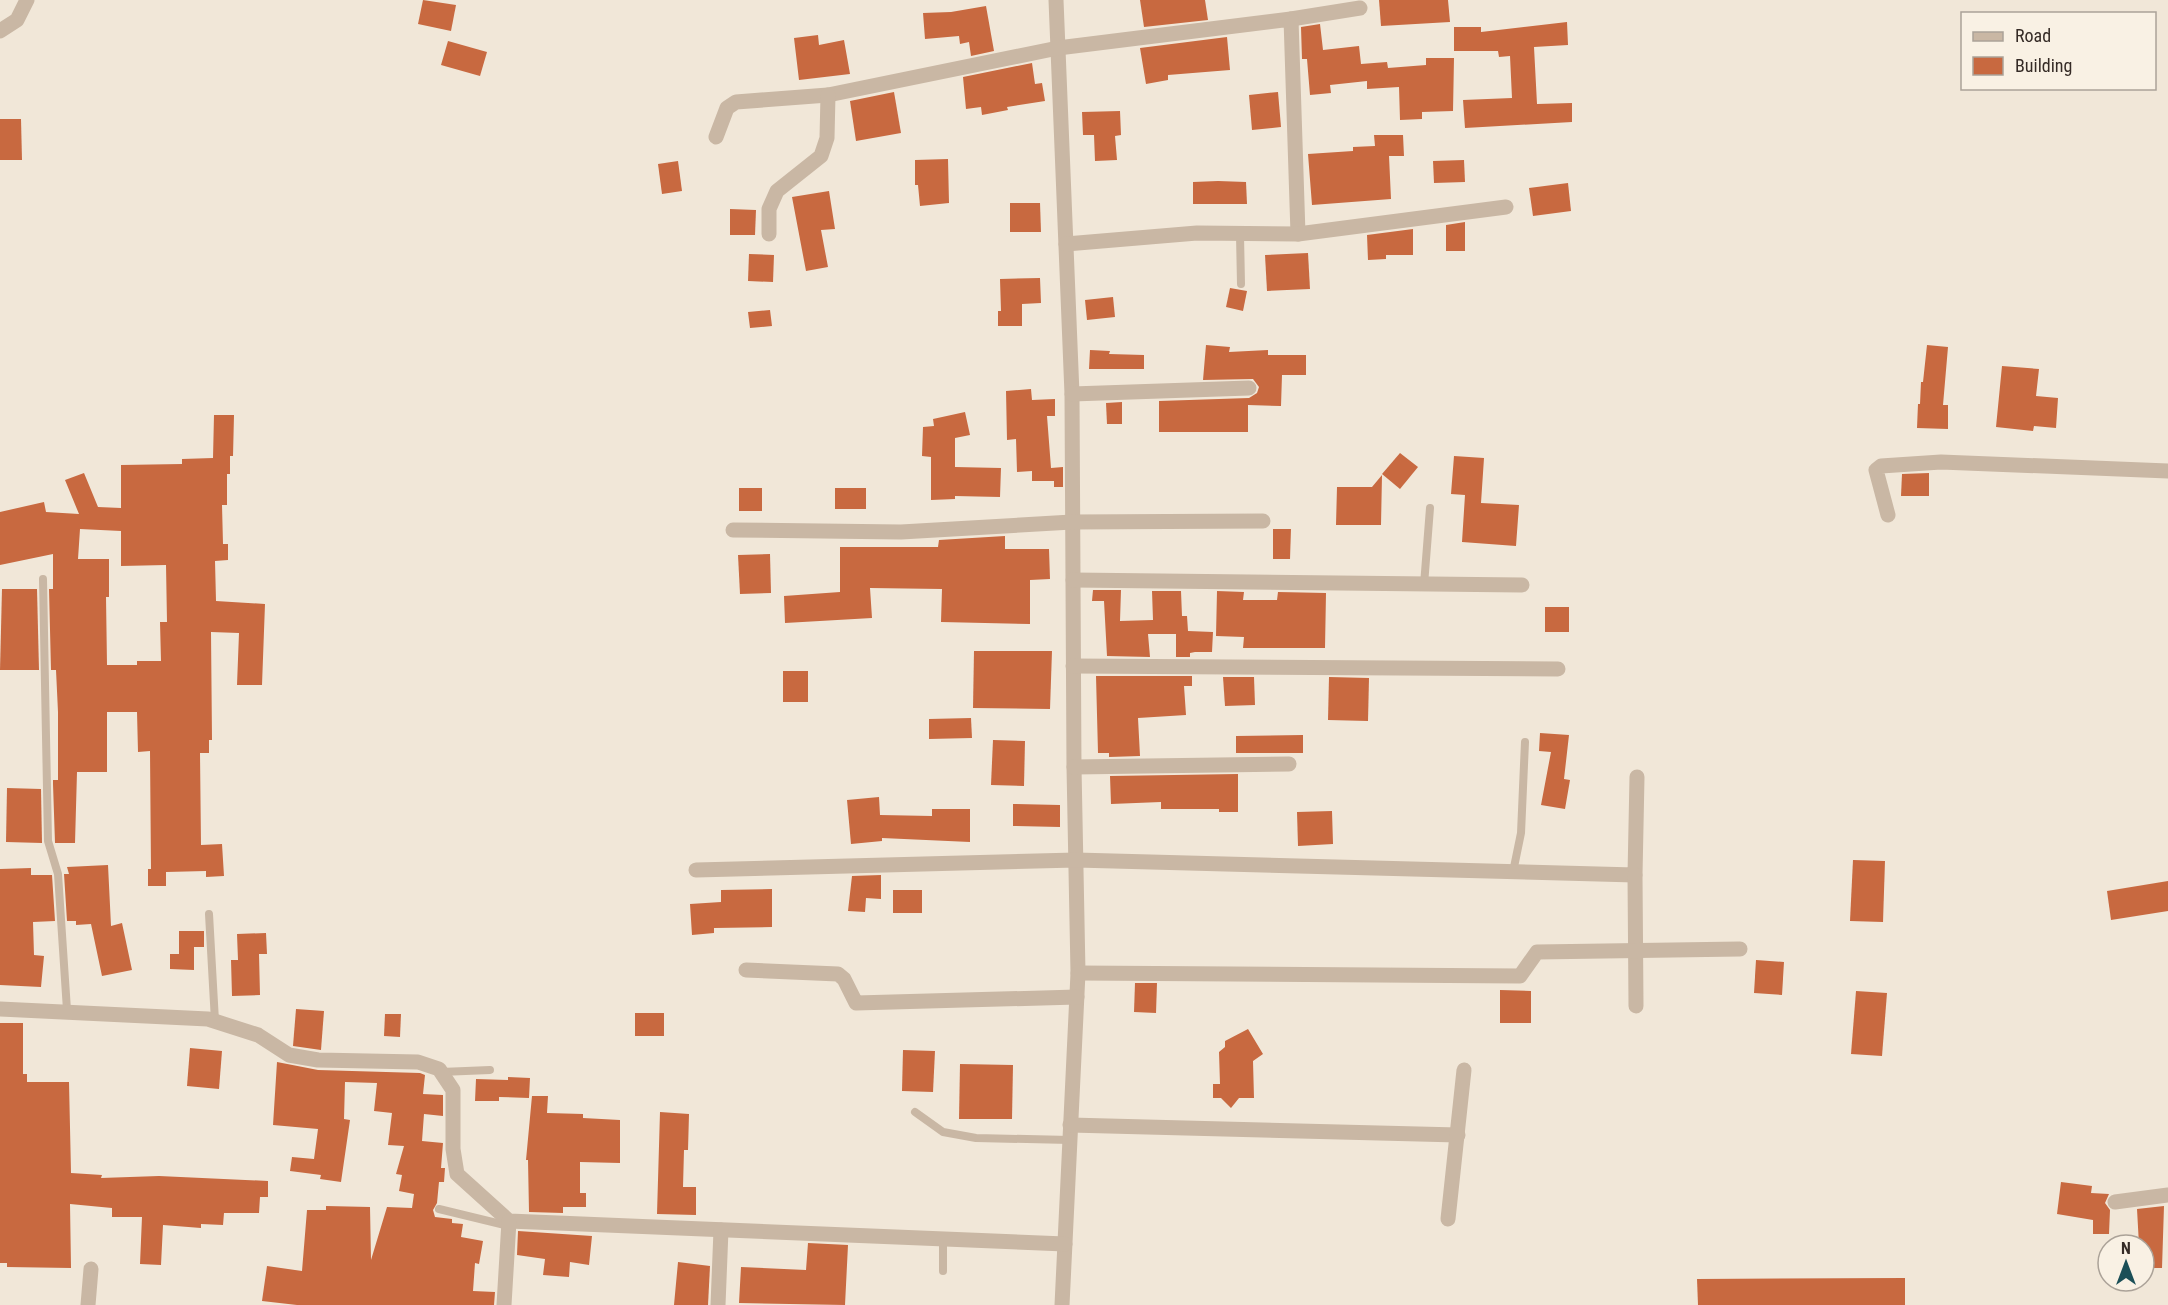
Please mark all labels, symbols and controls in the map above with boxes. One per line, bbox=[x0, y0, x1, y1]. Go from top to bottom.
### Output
legend bbox=[1961, 12, 2156, 90]
text: Road bbox=[2015, 25, 2051, 46]
text: Building bbox=[2015, 55, 2072, 76]
north arrow bbox=[2096, 1233, 2156, 1293]
text: N bbox=[2121, 1239, 2131, 1258]

